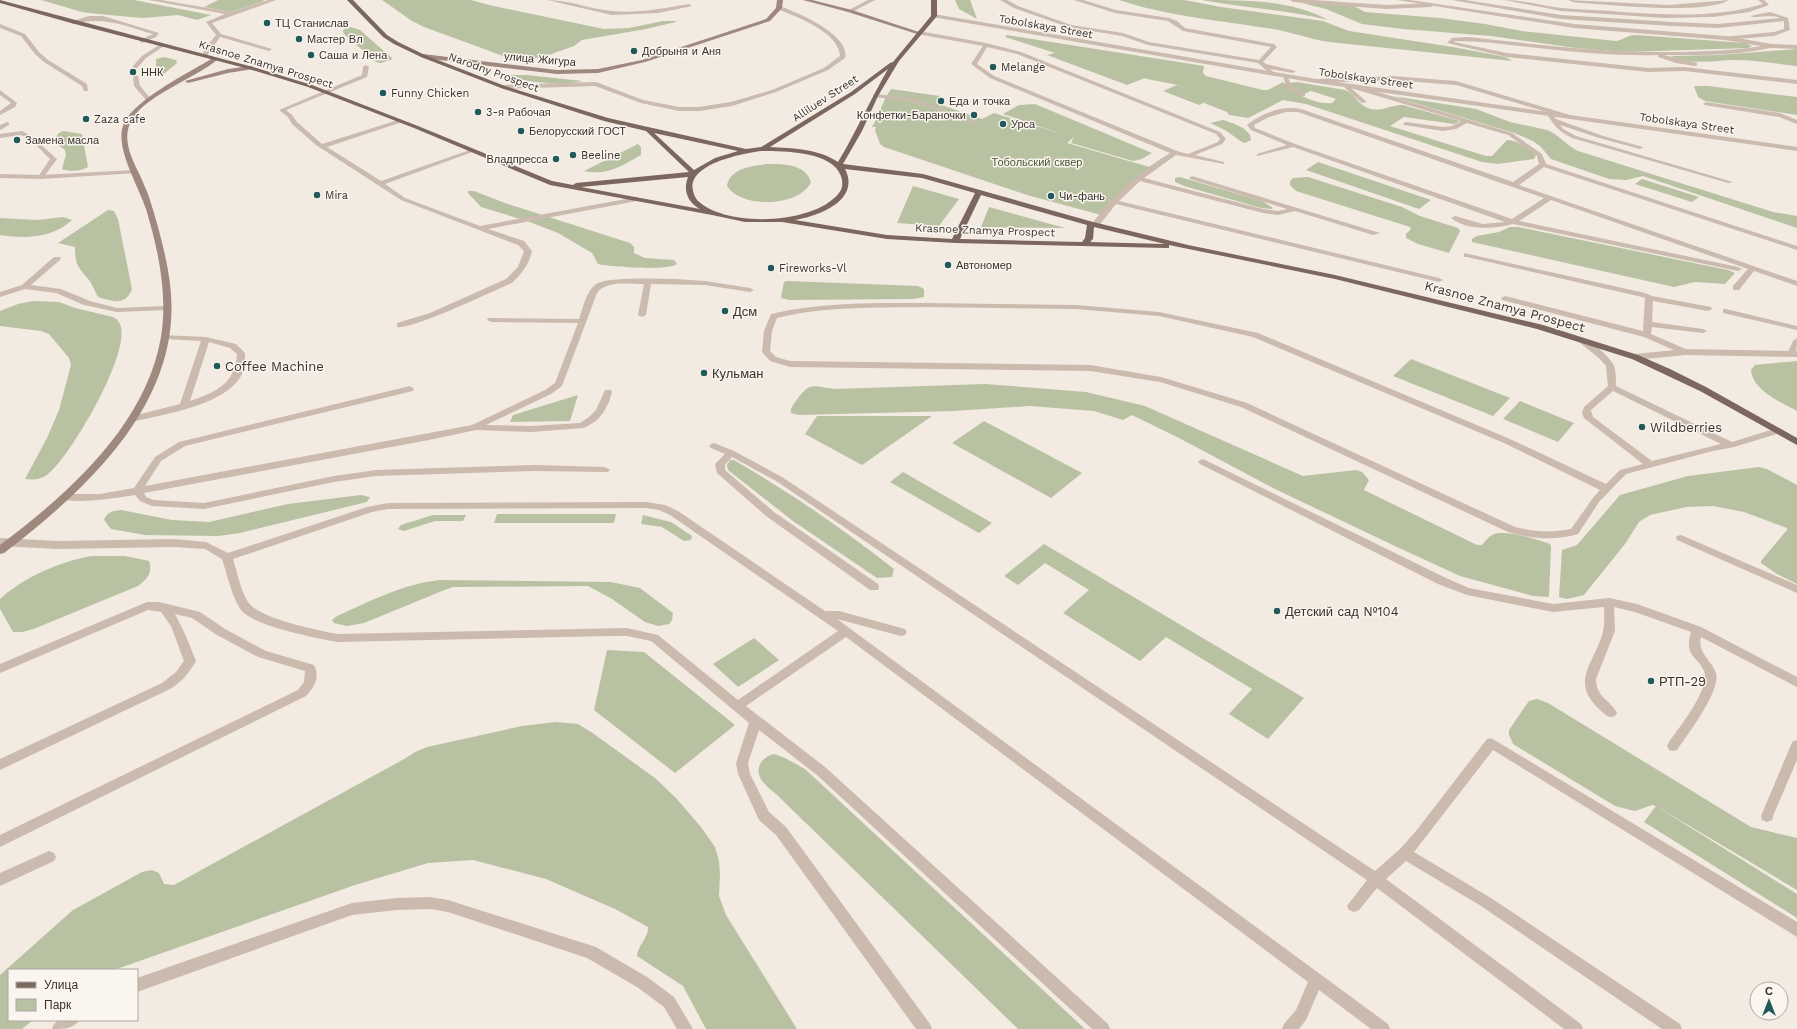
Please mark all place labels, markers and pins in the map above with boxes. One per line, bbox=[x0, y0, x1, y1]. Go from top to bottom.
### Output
place label: ТЦ Станислав bbox=[275, 17, 349, 30]
marker: ТЦ Станислав bbox=[262, 18, 272, 28]
place label: Мастер Вл bbox=[307, 33, 363, 46]
marker: Мастер Вл bbox=[294, 34, 304, 44]
place label: Добрыня и Аня bbox=[642, 45, 721, 58]
marker: Добрыня и Аня bbox=[629, 46, 639, 56]
place label: Саша и Лена bbox=[319, 49, 388, 62]
marker: Саша и Лена bbox=[306, 50, 316, 60]
place label: Melange bbox=[1001, 61, 1045, 74]
marker: Melange bbox=[988, 62, 998, 72]
place label: ННК bbox=[141, 66, 164, 79]
marker: ННК bbox=[128, 67, 138, 77]
place label: Funny Chicken bbox=[391, 87, 469, 100]
marker: Funny Chicken bbox=[378, 88, 388, 98]
place label: Еда и точка bbox=[949, 95, 1011, 108]
marker: Еда и точка bbox=[936, 96, 946, 106]
place label: 3-я Рабочая bbox=[486, 106, 551, 119]
marker: 3-я Рабочая bbox=[473, 107, 483, 117]
place label: Конфетки-Бараночки bbox=[857, 109, 966, 122]
marker: Конфетки-Бараночки bbox=[969, 110, 979, 120]
place label: Zaza cafe bbox=[94, 113, 146, 126]
marker: Zaza cafe bbox=[81, 114, 91, 124]
place label: Урса bbox=[1011, 118, 1036, 131]
marker: Урса bbox=[998, 119, 1008, 129]
place label: Белорусский ГОСТ bbox=[529, 125, 626, 138]
marker: Белорусский ГОСТ bbox=[516, 126, 526, 136]
place label: Замена масла bbox=[25, 134, 100, 147]
marker: Замена масла bbox=[12, 135, 22, 145]
place label: Beeline bbox=[581, 149, 620, 162]
marker: Beeline bbox=[568, 150, 578, 160]
place label: Владпресса bbox=[486, 153, 549, 166]
marker: Владпресса bbox=[551, 154, 561, 164]
place label: Mira bbox=[325, 189, 348, 202]
marker: Mira bbox=[312, 190, 322, 200]
place label: Чи-фань bbox=[1059, 190, 1105, 203]
marker: Чи-фань bbox=[1046, 191, 1056, 201]
place label: Автономер bbox=[956, 259, 1012, 272]
marker: Автономер bbox=[943, 260, 953, 270]
place label: Fireworks-Vl bbox=[779, 262, 847, 275]
marker: Fireworks-Vl bbox=[766, 263, 776, 273]
place label: Дсм bbox=[733, 304, 757, 319]
marker: Дсм bbox=[720, 306, 730, 316]
place label: Coffee Machine bbox=[225, 359, 324, 374]
marker: Coffee Machine bbox=[212, 361, 222, 371]
place label: Кульман bbox=[712, 366, 764, 381]
marker: Кульман bbox=[699, 368, 709, 378]
place label: Wildberries bbox=[1650, 420, 1722, 435]
marker: Wildberries bbox=[1637, 422, 1647, 432]
place label: Детский сад №104 bbox=[1285, 604, 1399, 619]
marker: Детский сад №104 bbox=[1272, 606, 1282, 616]
place label: РТП-29 bbox=[1659, 674, 1706, 689]
marker: РТП-29 bbox=[1646, 676, 1656, 686]

